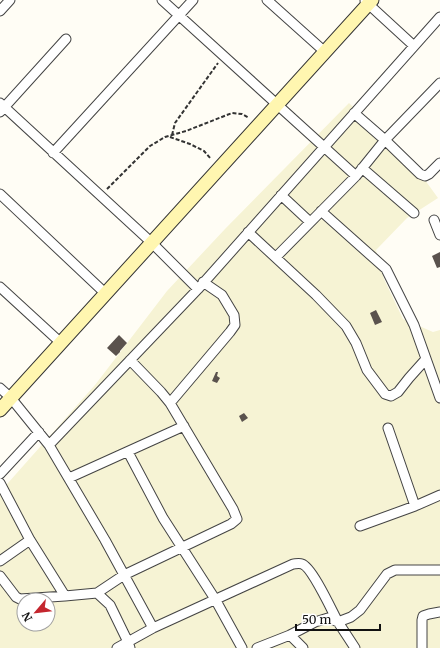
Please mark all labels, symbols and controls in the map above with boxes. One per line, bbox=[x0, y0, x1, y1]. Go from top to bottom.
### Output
north arrow bbox=[16, 592, 56, 632]
scale bar bbox=[296, 606, 380, 632]
text: N bbox=[19, 609, 35, 624]
text: 50 m bbox=[302, 612, 331, 627]

